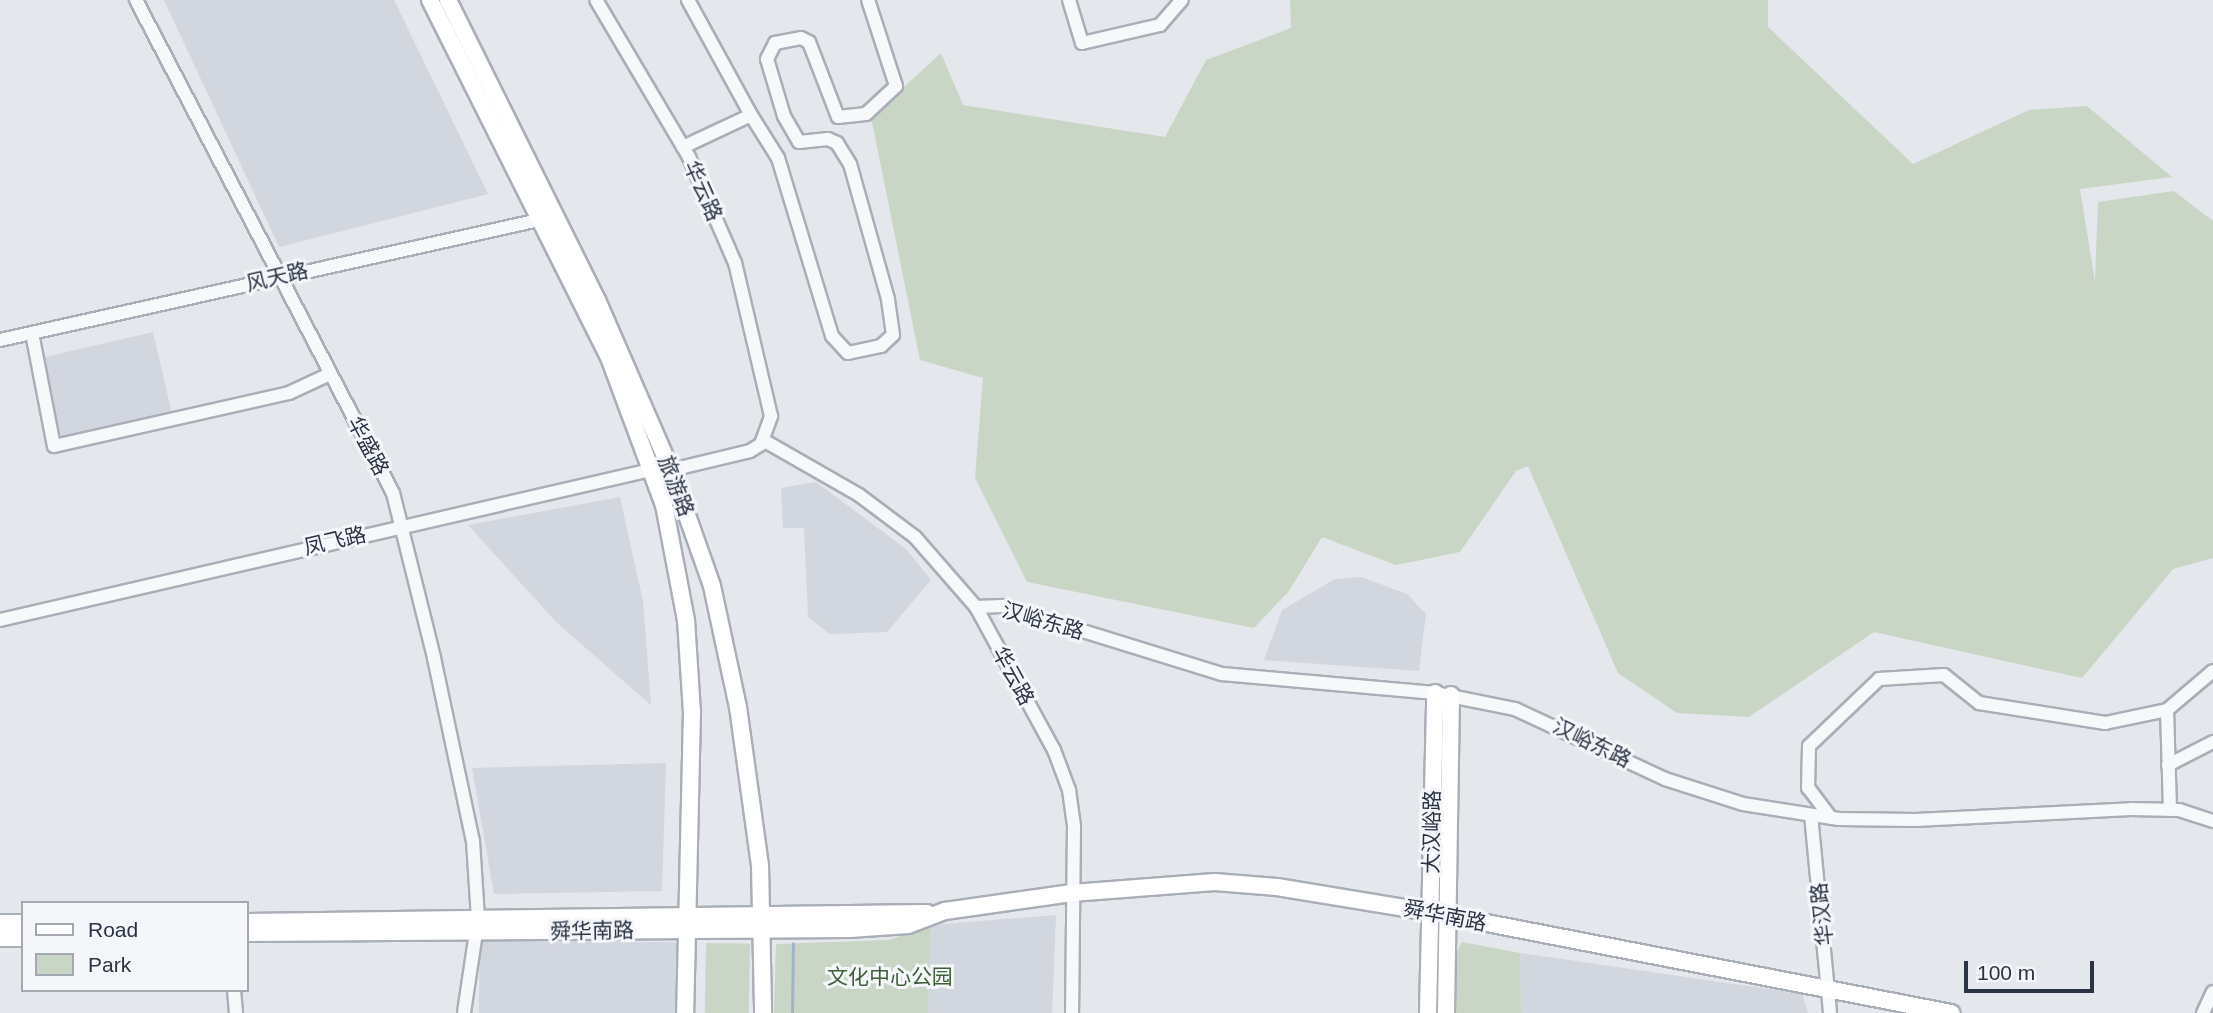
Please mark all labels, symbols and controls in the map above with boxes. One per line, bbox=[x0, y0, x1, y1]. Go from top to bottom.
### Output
street label: 华云路 bbox=[679, 157, 727, 225]
street label: 风天路 bbox=[243, 258, 311, 296]
street label: 华盛路 bbox=[342, 412, 394, 480]
street label: 旅游路 bbox=[653, 452, 699, 520]
street label: 凤飞路 bbox=[301, 522, 369, 560]
street label: 汉峪东路 bbox=[999, 597, 1087, 645]
street label: 华云路 bbox=[987, 642, 1039, 710]
street label: 汉峪东路 bbox=[1549, 713, 1635, 773]
street label: 大汉峪路 bbox=[1419, 790, 1445, 874]
street label: 华汉路 bbox=[1806, 881, 1838, 947]
street label: 舜华南路 bbox=[1401, 896, 1489, 936]
legend bbox=[21, 901, 248, 992]
text: Road bbox=[88, 918, 138, 941]
street label: 舜华南路 bbox=[550, 918, 634, 944]
scale bar bbox=[1968, 946, 2098, 990]
text: Park bbox=[88, 953, 131, 976]
text: 100 m bbox=[1977, 961, 2035, 984]
park label: 文化中心公园 bbox=[827, 964, 953, 990]

